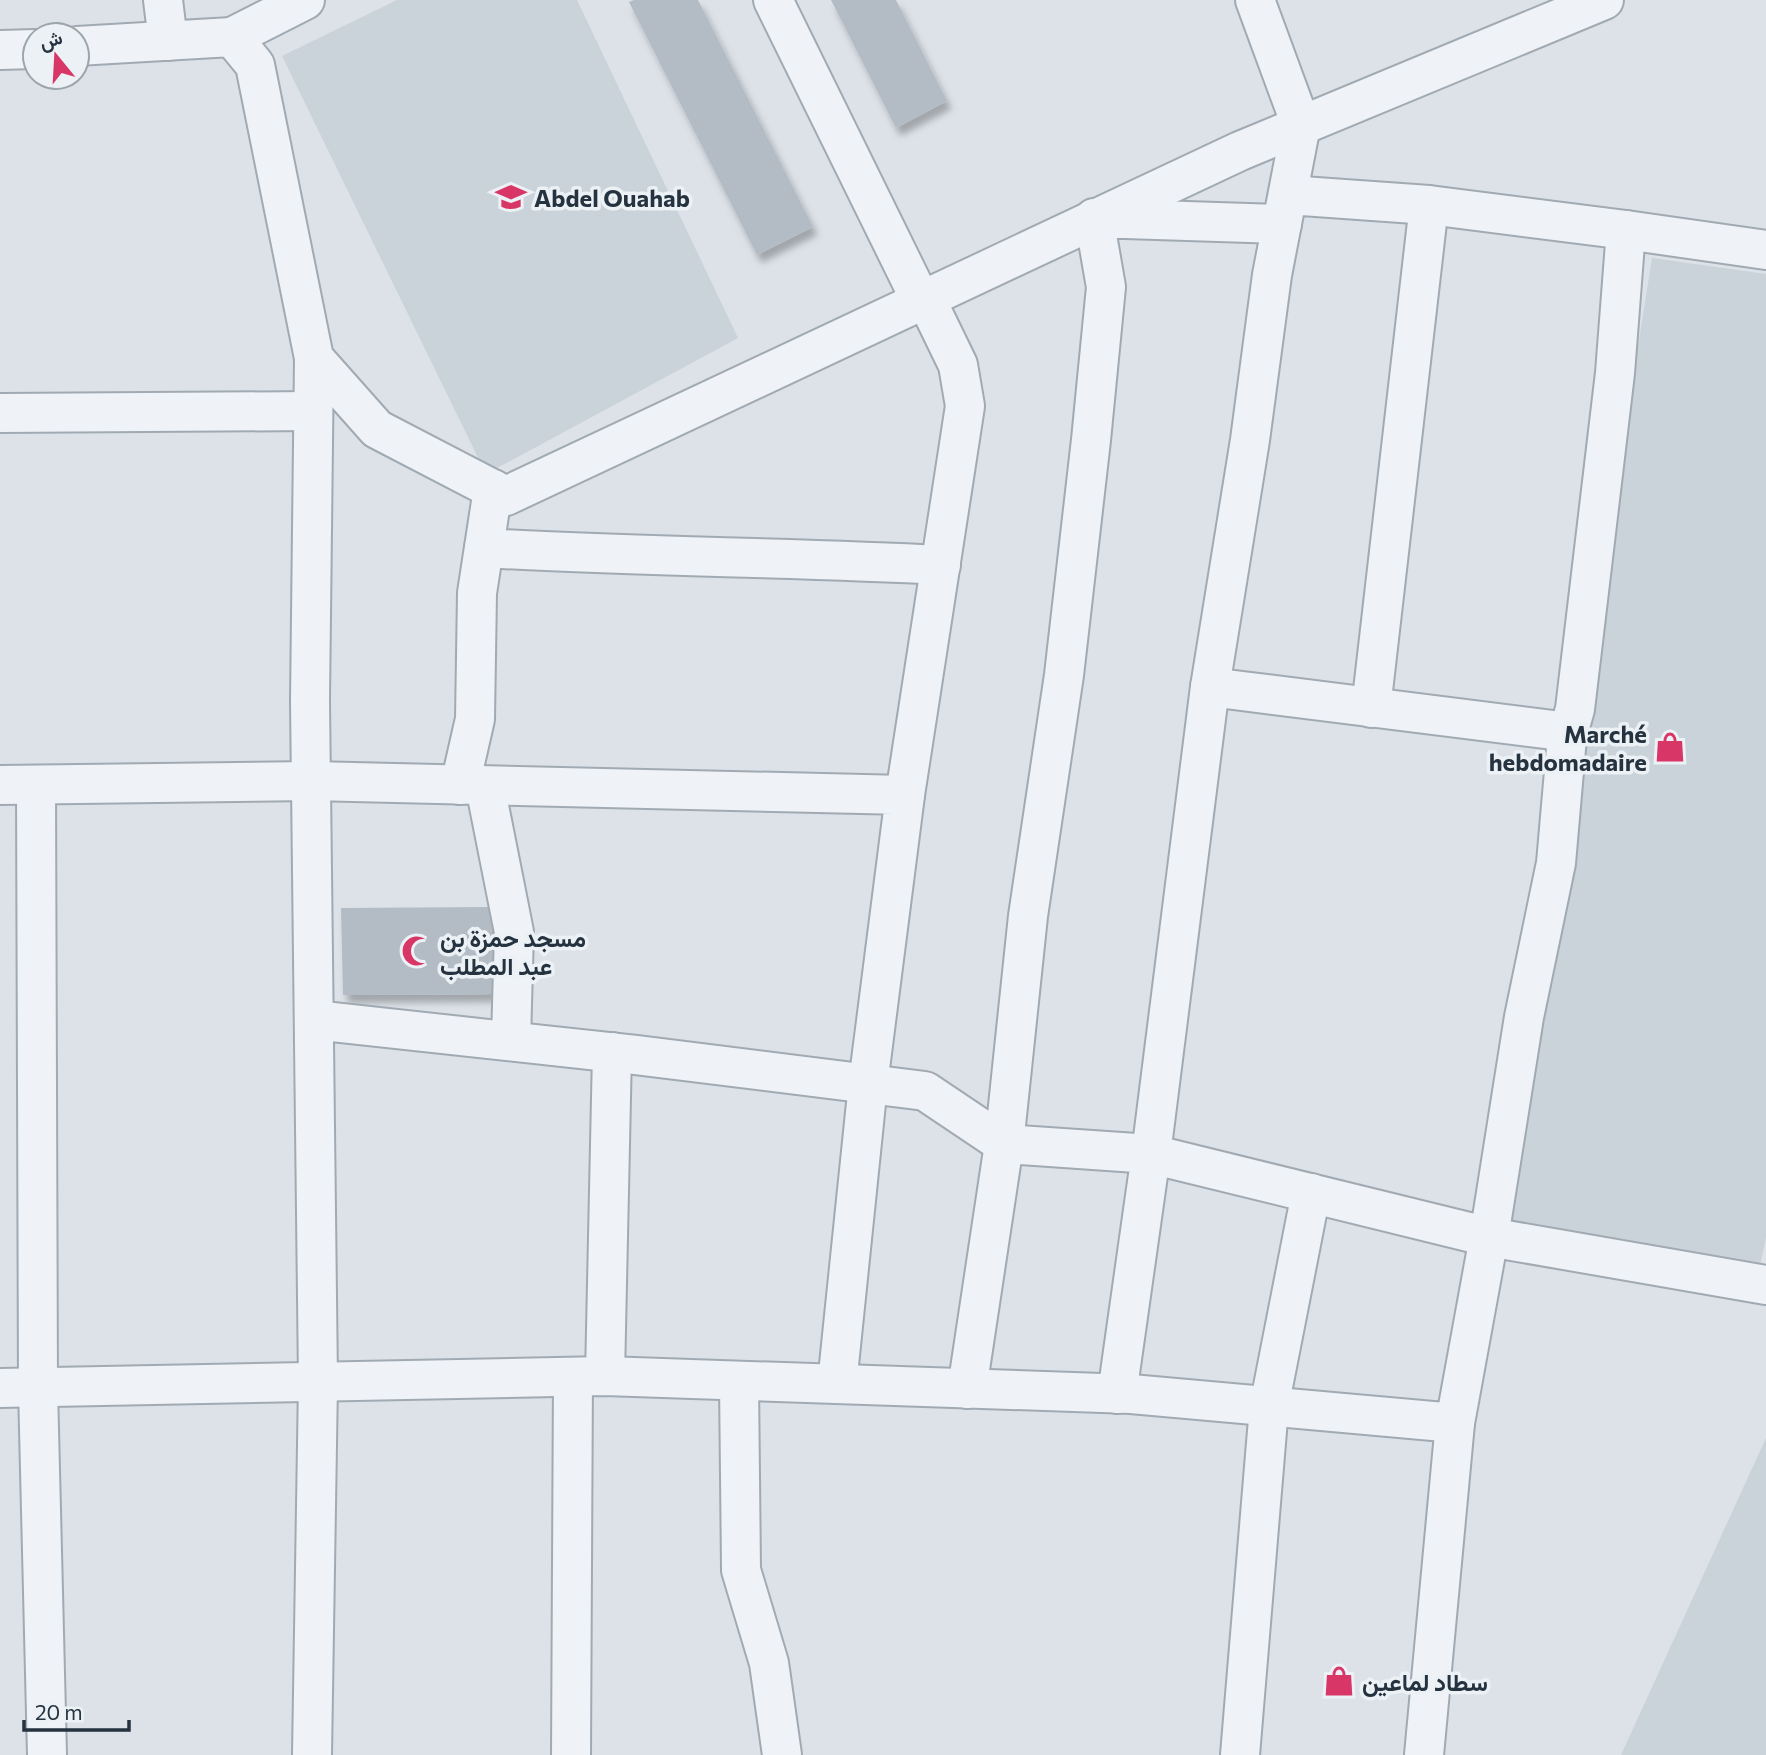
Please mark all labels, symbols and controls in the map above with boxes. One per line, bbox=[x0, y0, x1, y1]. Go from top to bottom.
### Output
north arrow bbox=[21, 21, 91, 91]
text: ش bbox=[36, 25, 65, 55]
school or university icon: Abdel Ouahab bbox=[494, 180, 528, 214]
place label: Abdel Ouahab bbox=[534, 183, 690, 212]
place label: Marché hebdomadaire bbox=[1489, 719, 1647, 776]
shop icon: Marché hebdomadaire bbox=[1653, 730, 1687, 764]
place label: مسجد حمزة بن عبد المطلب bbox=[440, 923, 586, 981]
mosque icon: مسجد حمزة بن عبد المطلب bbox=[400, 934, 434, 968]
shop icon: سطاد لماعين bbox=[1322, 1664, 1356, 1698]
place label: سطاد لماعين bbox=[1362, 1667, 1488, 1697]
scale bar bbox=[24, 1688, 130, 1732]
text: 20 m bbox=[35, 1699, 83, 1724]

